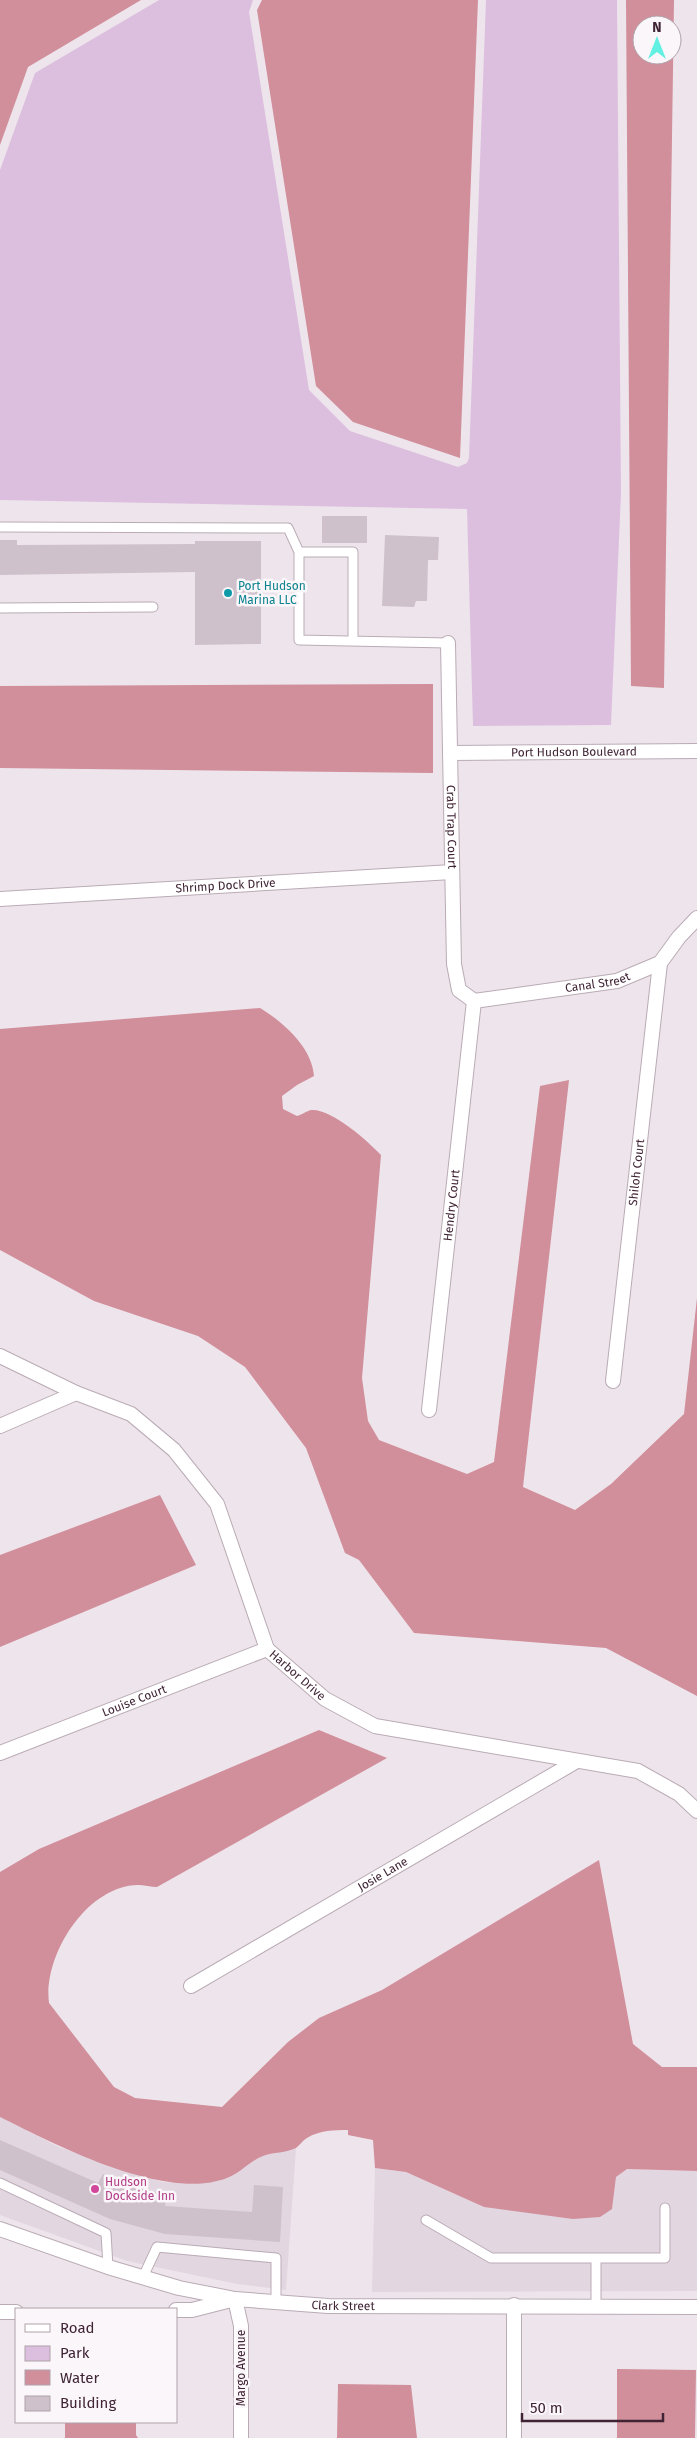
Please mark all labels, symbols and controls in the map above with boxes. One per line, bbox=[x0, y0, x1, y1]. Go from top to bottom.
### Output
north arrow bbox=[632, 15, 682, 65]
text: N bbox=[652, 19, 662, 36]
place label: Port Hudson Marina LLC bbox=[238, 579, 306, 607]
marker: Port Hudson Marina LLC bbox=[222, 587, 234, 599]
street label: Port Hudson Boulevard bbox=[511, 744, 637, 760]
street label: Crab Trap Court bbox=[444, 785, 459, 870]
street label: Shrimp Dock Drive bbox=[175, 876, 276, 896]
street label: Canal Street bbox=[564, 969, 633, 995]
street label: Shiloh Court bbox=[626, 1138, 647, 1206]
street label: Hendry Court bbox=[441, 1168, 463, 1242]
street label: Harbor Drive bbox=[266, 1647, 328, 1703]
street label: Louise Court bbox=[100, 1682, 169, 1720]
street label: Josie Lane bbox=[355, 1854, 410, 1894]
place label: Hudson Dockside Inn bbox=[105, 2175, 175, 2203]
marker: Hudson Dockside Inn bbox=[89, 2183, 101, 2195]
street label: Clark Street bbox=[311, 2298, 375, 2313]
legend bbox=[15, 2308, 178, 2423]
text: Road bbox=[60, 2319, 95, 2337]
street label: Margo Avenue bbox=[234, 2330, 248, 2406]
text: Park bbox=[60, 2344, 90, 2362]
text: Water bbox=[60, 2369, 99, 2387]
scale bar bbox=[522, 2390, 663, 2422]
text: Building bbox=[60, 2394, 116, 2412]
text: 50 m bbox=[530, 2399, 563, 2417]

